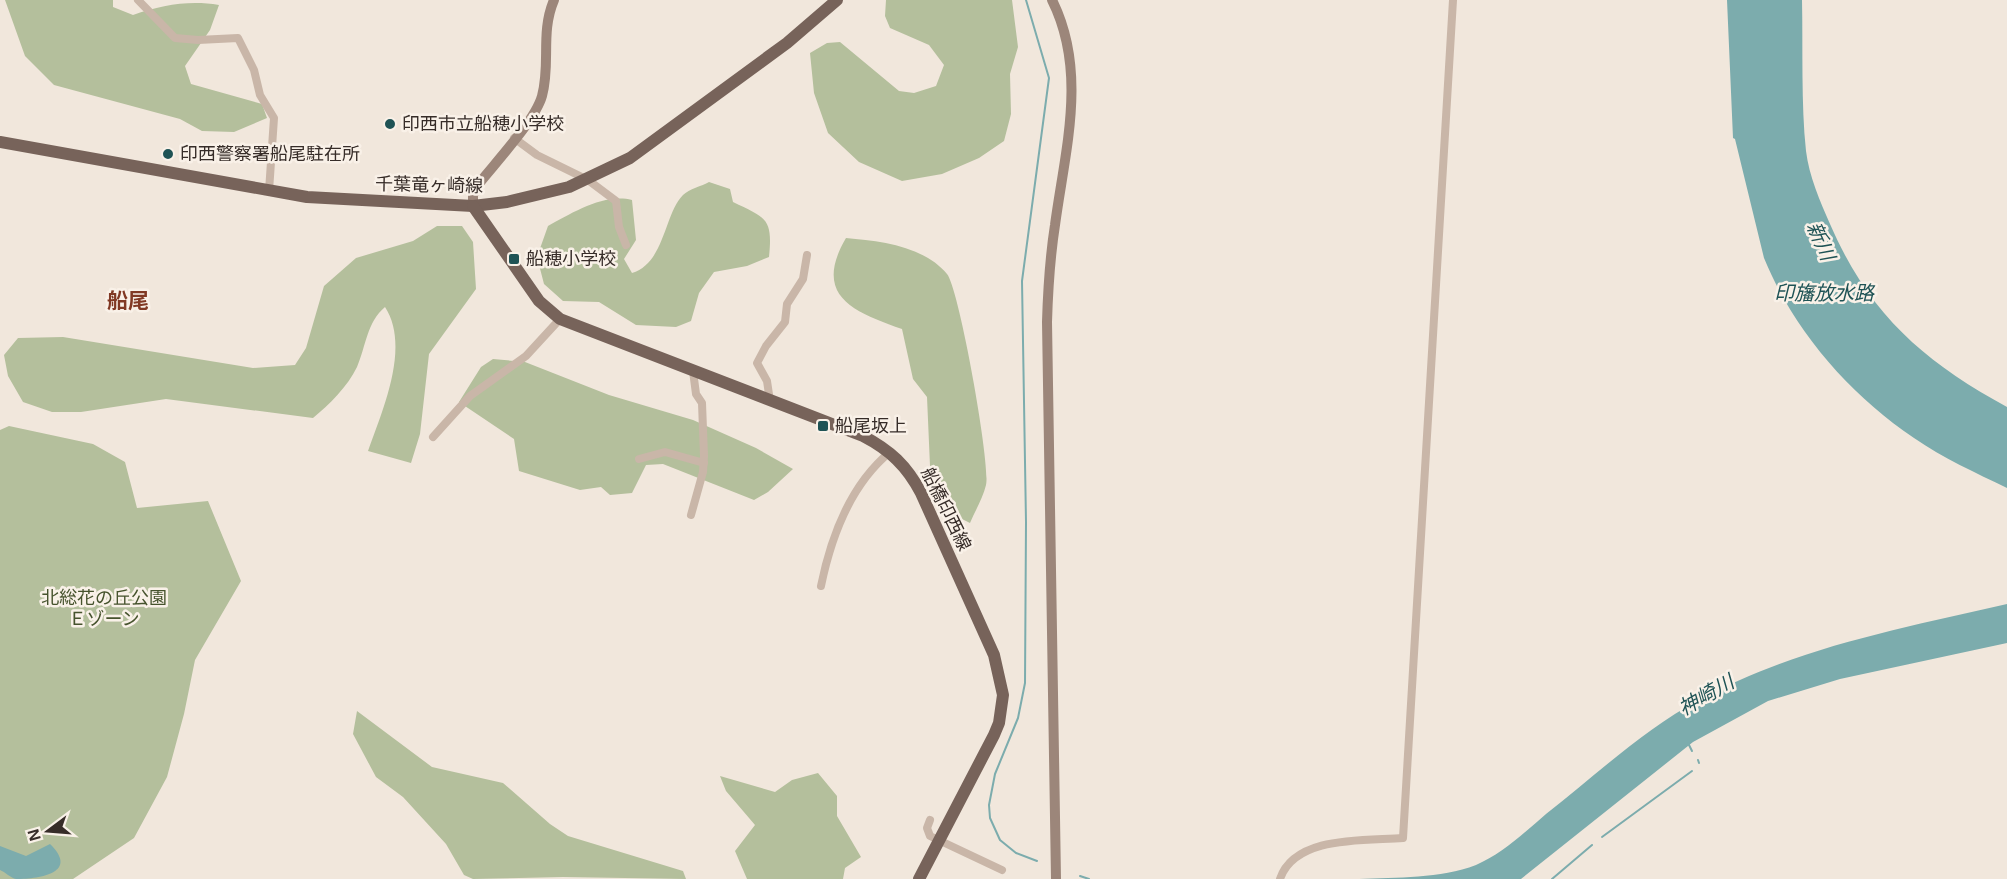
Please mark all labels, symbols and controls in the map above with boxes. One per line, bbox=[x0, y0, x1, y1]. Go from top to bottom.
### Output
place label: 印西市立船穂小学校 bbox=[402, 114, 564, 134]
marker: 印西市立船穂小学校 bbox=[383, 117, 397, 131]
place label: 印西警察署船尾駐在所 bbox=[180, 144, 360, 164]
marker: 印西警察署船尾駐在所 bbox=[161, 147, 175, 161]
street label: 千葉竜ヶ崎線 bbox=[375, 174, 483, 196]
water label: 新川 bbox=[1803, 218, 1840, 266]
place label: 船穂小学校 bbox=[526, 249, 616, 269]
marker: 船穂小学校 bbox=[507, 252, 521, 266]
water label: 印旛放水路 bbox=[1774, 282, 1876, 304]
district label: 船尾 bbox=[107, 289, 149, 312]
place label: 船尾坂上 bbox=[835, 416, 907, 436]
marker: 船尾坂上 bbox=[816, 419, 830, 433]
street label: 船橋印西線 bbox=[917, 464, 975, 554]
park label: 北総花の丘公園 Ｅゾーン bbox=[41, 588, 167, 629]
water label: 神崎川 bbox=[1675, 669, 1739, 720]
north arrow bbox=[18, 801, 78, 861]
text: N bbox=[24, 827, 44, 843]

